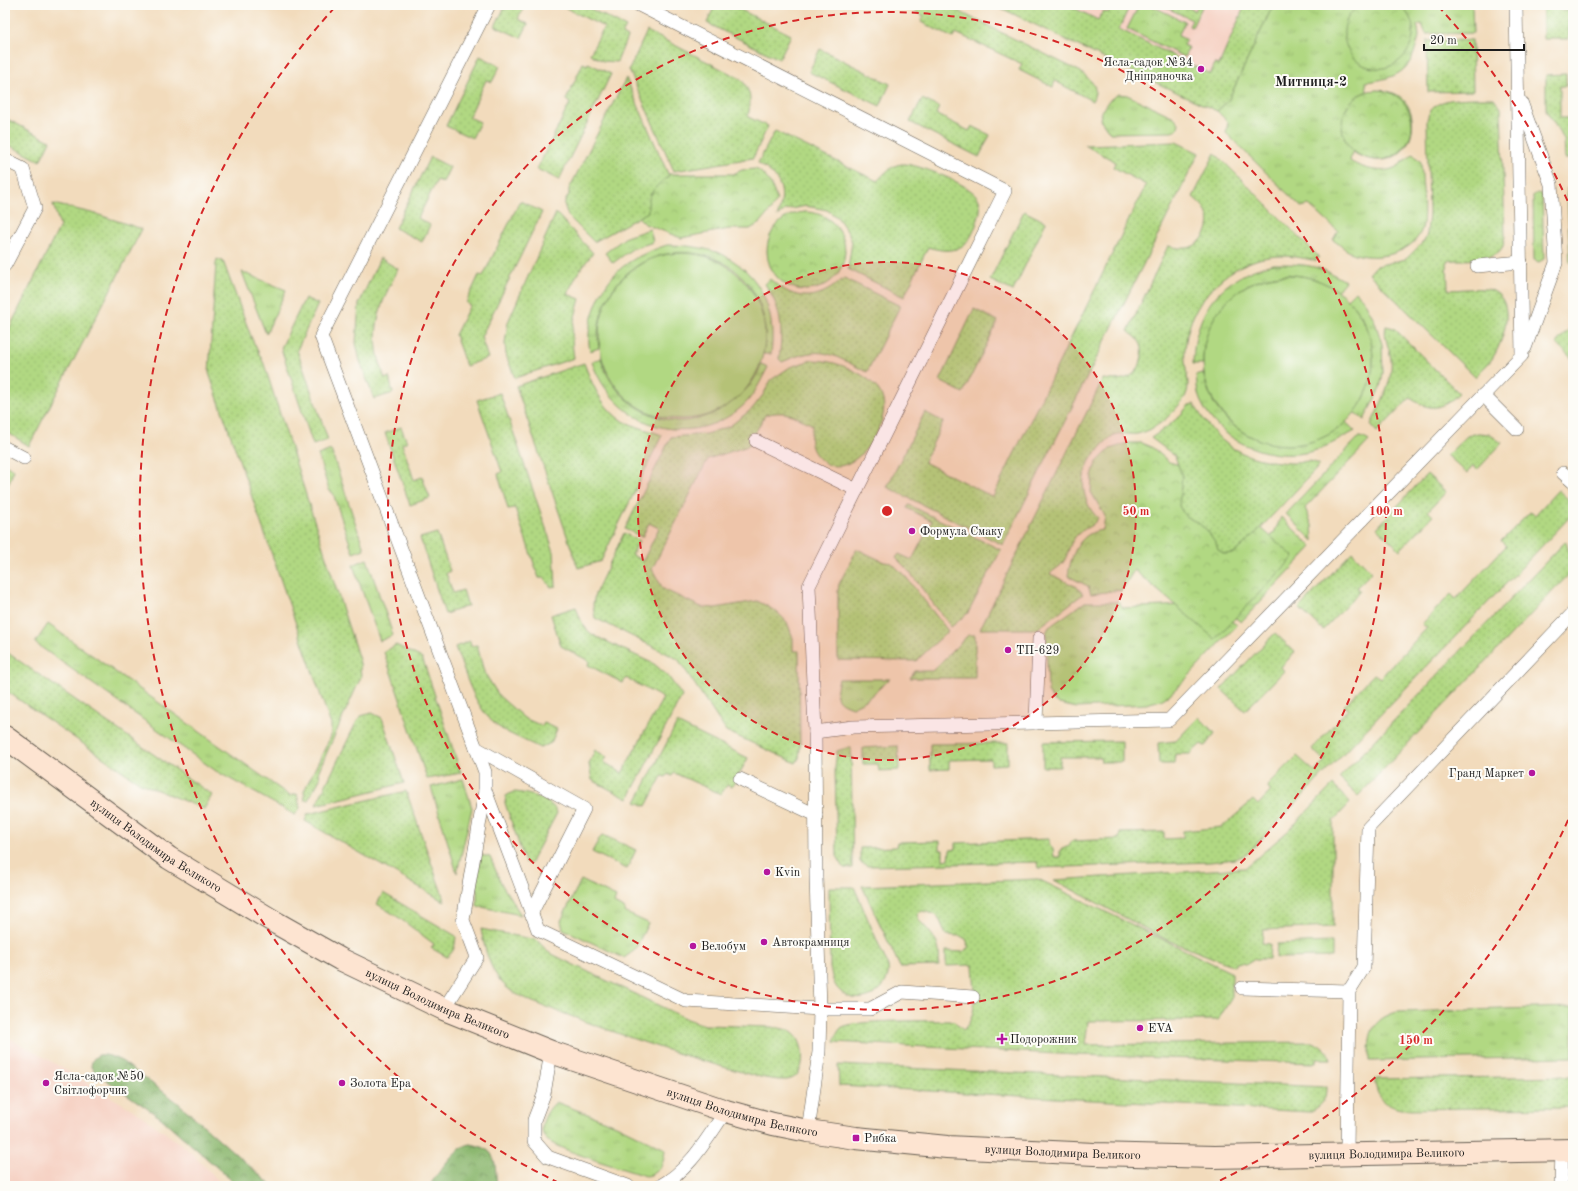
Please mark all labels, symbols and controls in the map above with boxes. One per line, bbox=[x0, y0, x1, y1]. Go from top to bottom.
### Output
scale bar bbox=[1424, 26, 1524, 52]
text: 20 m bbox=[1430, 35, 1457, 47]
place label: Ясла-садок №34 Дніпряночка bbox=[1103, 57, 1193, 83]
marker: Ясла-садок №34 Дніпряночка bbox=[1196, 64, 1206, 74]
district label: Митниця-2 bbox=[1275, 75, 1347, 89]
centre of rings bbox=[880, 504, 894, 518]
text: 50 m bbox=[1123, 505, 1150, 518]
text: 100 m bbox=[1369, 506, 1403, 518]
marker: Формула Смаку bbox=[907, 526, 917, 536]
place label: Формула Смаку bbox=[920, 526, 1004, 538]
marker: ТП-629 bbox=[1003, 645, 1013, 655]
place label: ТП-629 bbox=[1016, 645, 1059, 657]
place label: Гранд Маркет bbox=[1449, 768, 1524, 780]
marker: Гранд Маркет bbox=[1527, 768, 1537, 778]
street label: вулиця Володимира Великого bbox=[88, 797, 223, 895]
marker: Kvin bbox=[762, 867, 772, 877]
place label: Kvin bbox=[775, 867, 801, 879]
marker: Автокрамниця bbox=[759, 937, 769, 947]
place label: Автокрамниця bbox=[772, 937, 849, 949]
marker: Велобум bbox=[688, 941, 698, 951]
place label: Велобум bbox=[701, 941, 746, 953]
street label: вулиця Володимира Великого bbox=[363, 967, 511, 1042]
marker: EVA bbox=[1135, 1023, 1145, 1033]
place label: EVA bbox=[1148, 1023, 1173, 1035]
marker: Подорожник bbox=[997, 1034, 1007, 1044]
place label: Подорожник bbox=[1010, 1034, 1077, 1046]
text: 150 m bbox=[1399, 1034, 1433, 1047]
place label: Ясла-садок №50 Світлофорчик bbox=[54, 1070, 144, 1097]
marker: Ясла-садок №50 Світлофорчик bbox=[41, 1078, 51, 1088]
marker: Золота Ера bbox=[337, 1078, 347, 1088]
place label: Золота Ера bbox=[350, 1078, 411, 1090]
street label: вулиця Володимира Великого bbox=[665, 1086, 819, 1139]
marker: Рибка bbox=[851, 1133, 861, 1143]
place label: Рибка bbox=[864, 1133, 897, 1145]
street label: вулиця Володимира Великого bbox=[984, 1144, 1141, 1162]
street label: вулиця Володимира Великого bbox=[1308, 1147, 1465, 1162]

